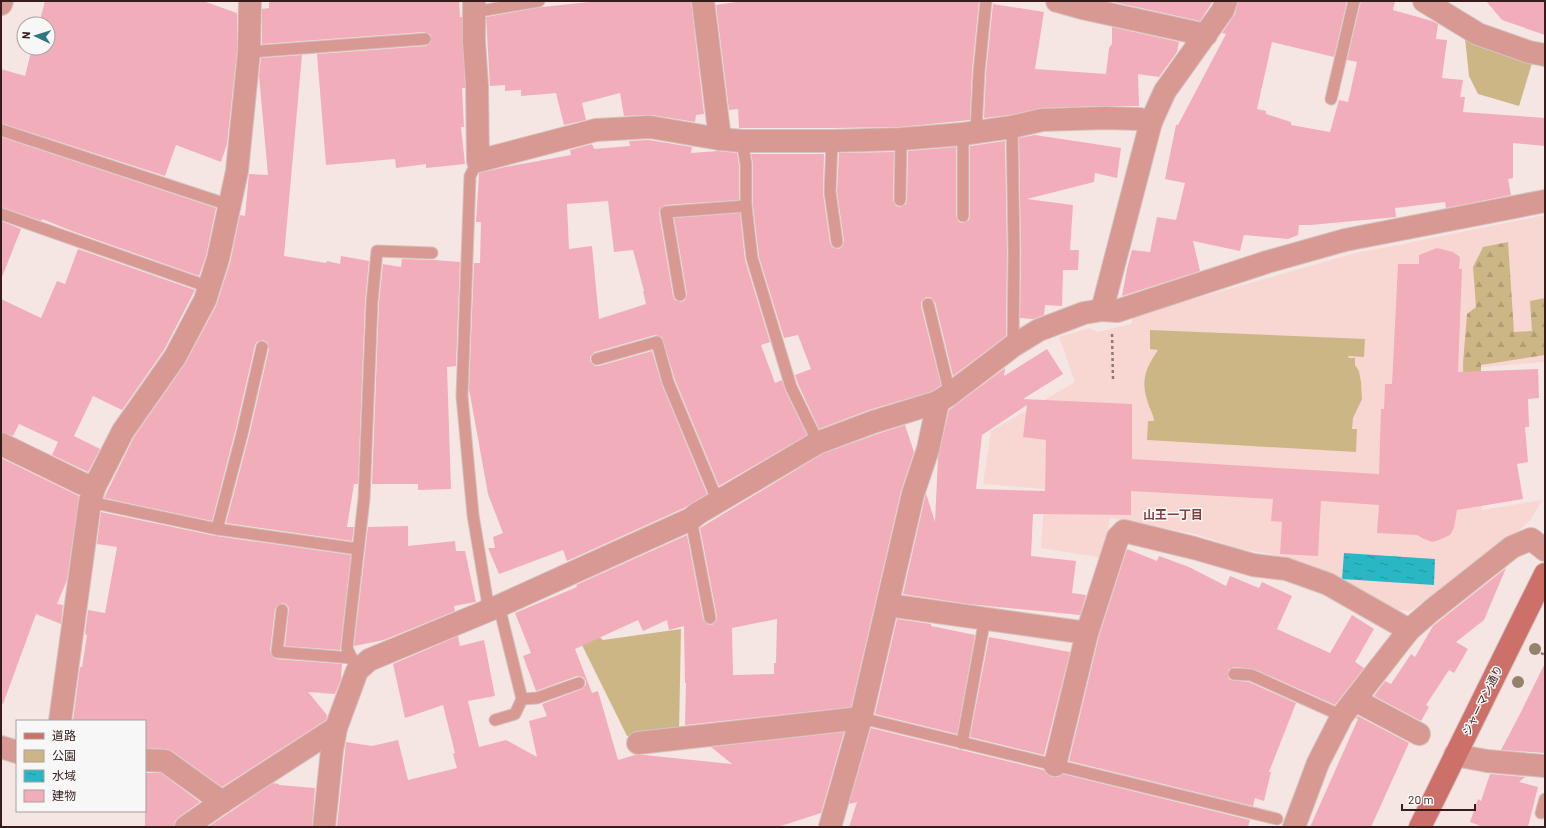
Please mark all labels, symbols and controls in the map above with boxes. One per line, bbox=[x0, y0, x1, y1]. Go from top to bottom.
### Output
north arrow bbox=[16, 16, 56, 56]
text: N bbox=[19, 31, 32, 39]
district label: 山王一丁目 bbox=[1143, 507, 1203, 521]
street label: ジャーマン通り bbox=[1459, 663, 1505, 737]
legend bbox=[16, 720, 146, 812]
text: 道路 bbox=[52, 728, 76, 742]
text: 公園 bbox=[52, 748, 76, 762]
text: 水域 bbox=[52, 768, 76, 782]
scale bar bbox=[1402, 786, 1475, 812]
text: 建物 bbox=[52, 788, 76, 802]
text: 20 m bbox=[1408, 792, 1434, 806]

